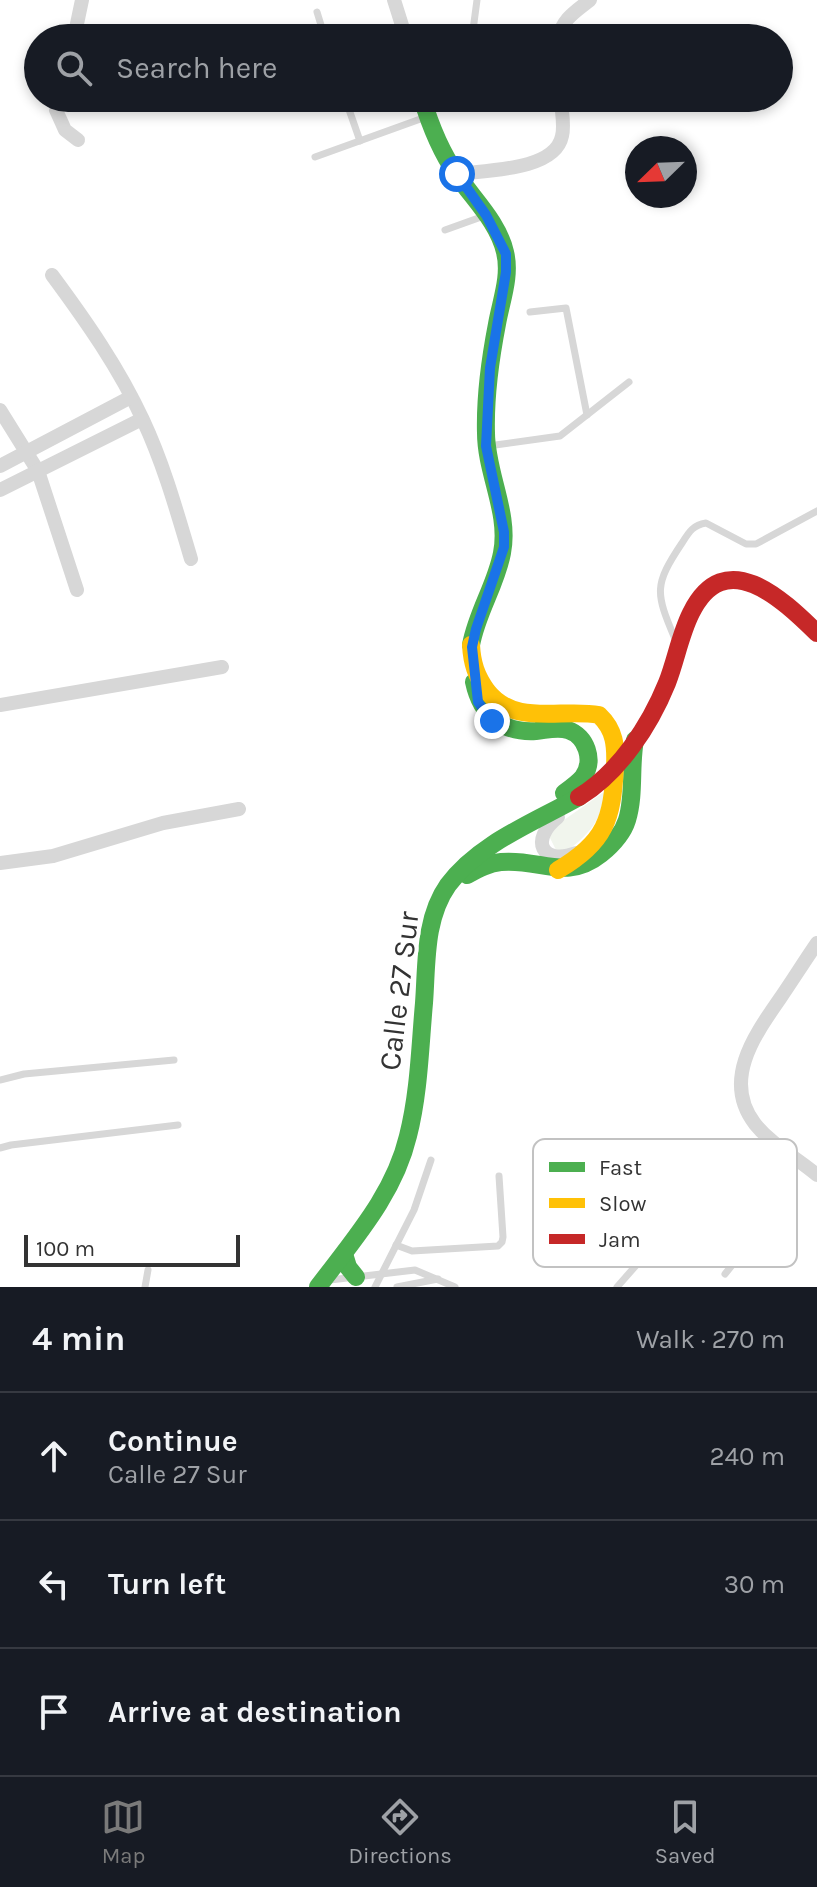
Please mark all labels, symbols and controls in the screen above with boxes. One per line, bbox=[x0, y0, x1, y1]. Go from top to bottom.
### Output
search box bbox=[24, 24, 793, 112]
icon: search bbox=[52, 46, 96, 90]
text: Search here bbox=[116, 50, 277, 86]
north arrow bbox=[625, 136, 697, 208]
route start bbox=[439, 156, 475, 192]
route end bbox=[474, 703, 510, 739]
street label: Calle 27 Sur bbox=[371, 909, 427, 1073]
legend bbox=[533, 1139, 797, 1267]
text: Fast bbox=[599, 1155, 642, 1181]
text: Slow bbox=[599, 1191, 646, 1217]
text: Jam bbox=[599, 1227, 641, 1253]
scale bar bbox=[24, 1231, 240, 1267]
text: 100 m bbox=[36, 1236, 95, 1262]
text: 4 min bbox=[32, 1319, 125, 1359]
text: Walk · 270 m bbox=[636, 1324, 785, 1355]
text: Continue bbox=[108, 1423, 238, 1459]
icon: ahead bbox=[32, 1434, 76, 1478]
text: 240 m bbox=[709, 1441, 785, 1472]
text: Calle 27 Sur bbox=[108, 1459, 247, 1490]
icon: left bbox=[32, 1562, 76, 1606]
text: Turn left bbox=[108, 1566, 226, 1602]
text: 30 m bbox=[724, 1569, 785, 1600]
icon: arrive bbox=[32, 1690, 76, 1734]
text: Arrive at destination bbox=[108, 1694, 402, 1730]
tab: Map bbox=[101, 1795, 145, 1869]
tab: Directions bbox=[348, 1795, 452, 1869]
tab: Saved bbox=[655, 1795, 716, 1869]

